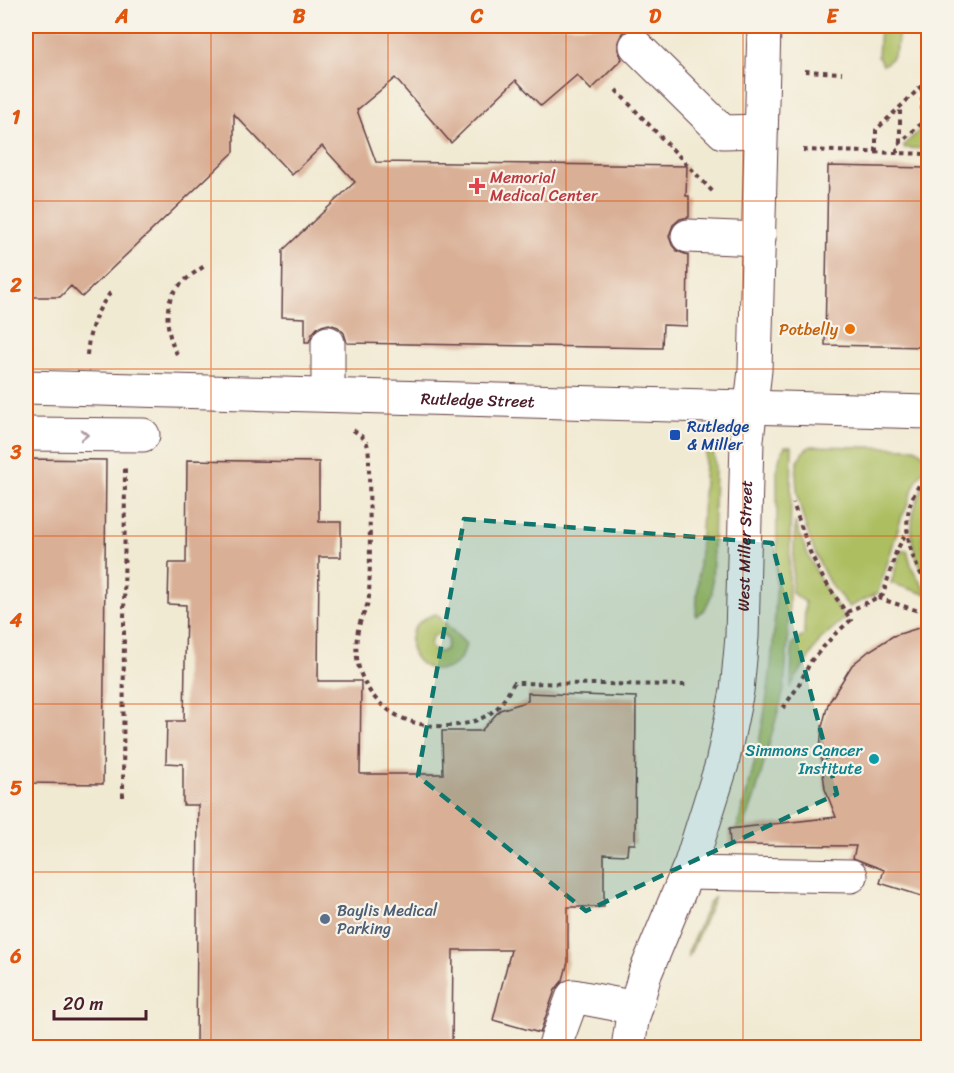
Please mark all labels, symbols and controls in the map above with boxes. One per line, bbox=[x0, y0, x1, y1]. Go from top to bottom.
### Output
text: A bbox=[114, 0, 129, 34]
text: B bbox=[293, 0, 306, 34]
text: C bbox=[470, 0, 484, 34]
text: D bbox=[649, 0, 662, 34]
text: E bbox=[826, 0, 839, 34]
text: 1 bbox=[12, 100, 21, 135]
place label: Memorial Medical Center bbox=[490, 163, 599, 210]
marker: Memorial Medical Center bbox=[468, 177, 486, 195]
text: 2 bbox=[9, 268, 22, 303]
place label: Potbelly bbox=[779, 315, 839, 344]
marker: Potbelly bbox=[843, 322, 857, 336]
street label: Rutledge Street bbox=[421, 383, 535, 416]
place label: Rutledge & Miller bbox=[687, 412, 750, 459]
marker: Rutledge & Miller bbox=[668, 428, 682, 442]
one-way arrow bbox=[79, 429, 88, 441]
text: 3 bbox=[10, 435, 22, 470]
street label: West Miller Street bbox=[728, 480, 760, 612]
text: 4 bbox=[9, 603, 23, 638]
place label: Simmons Cancer Institute bbox=[745, 736, 863, 783]
marker: Simmons Cancer Institute bbox=[867, 752, 881, 766]
text: 5 bbox=[10, 771, 22, 806]
place label: Baylis Medical Parking bbox=[337, 896, 438, 943]
marker: Baylis Medical Parking bbox=[318, 912, 332, 926]
text: 6 bbox=[9, 939, 22, 974]
scale bar bbox=[54, 983, 146, 1021]
text: 20 m bbox=[63, 988, 103, 1020]

